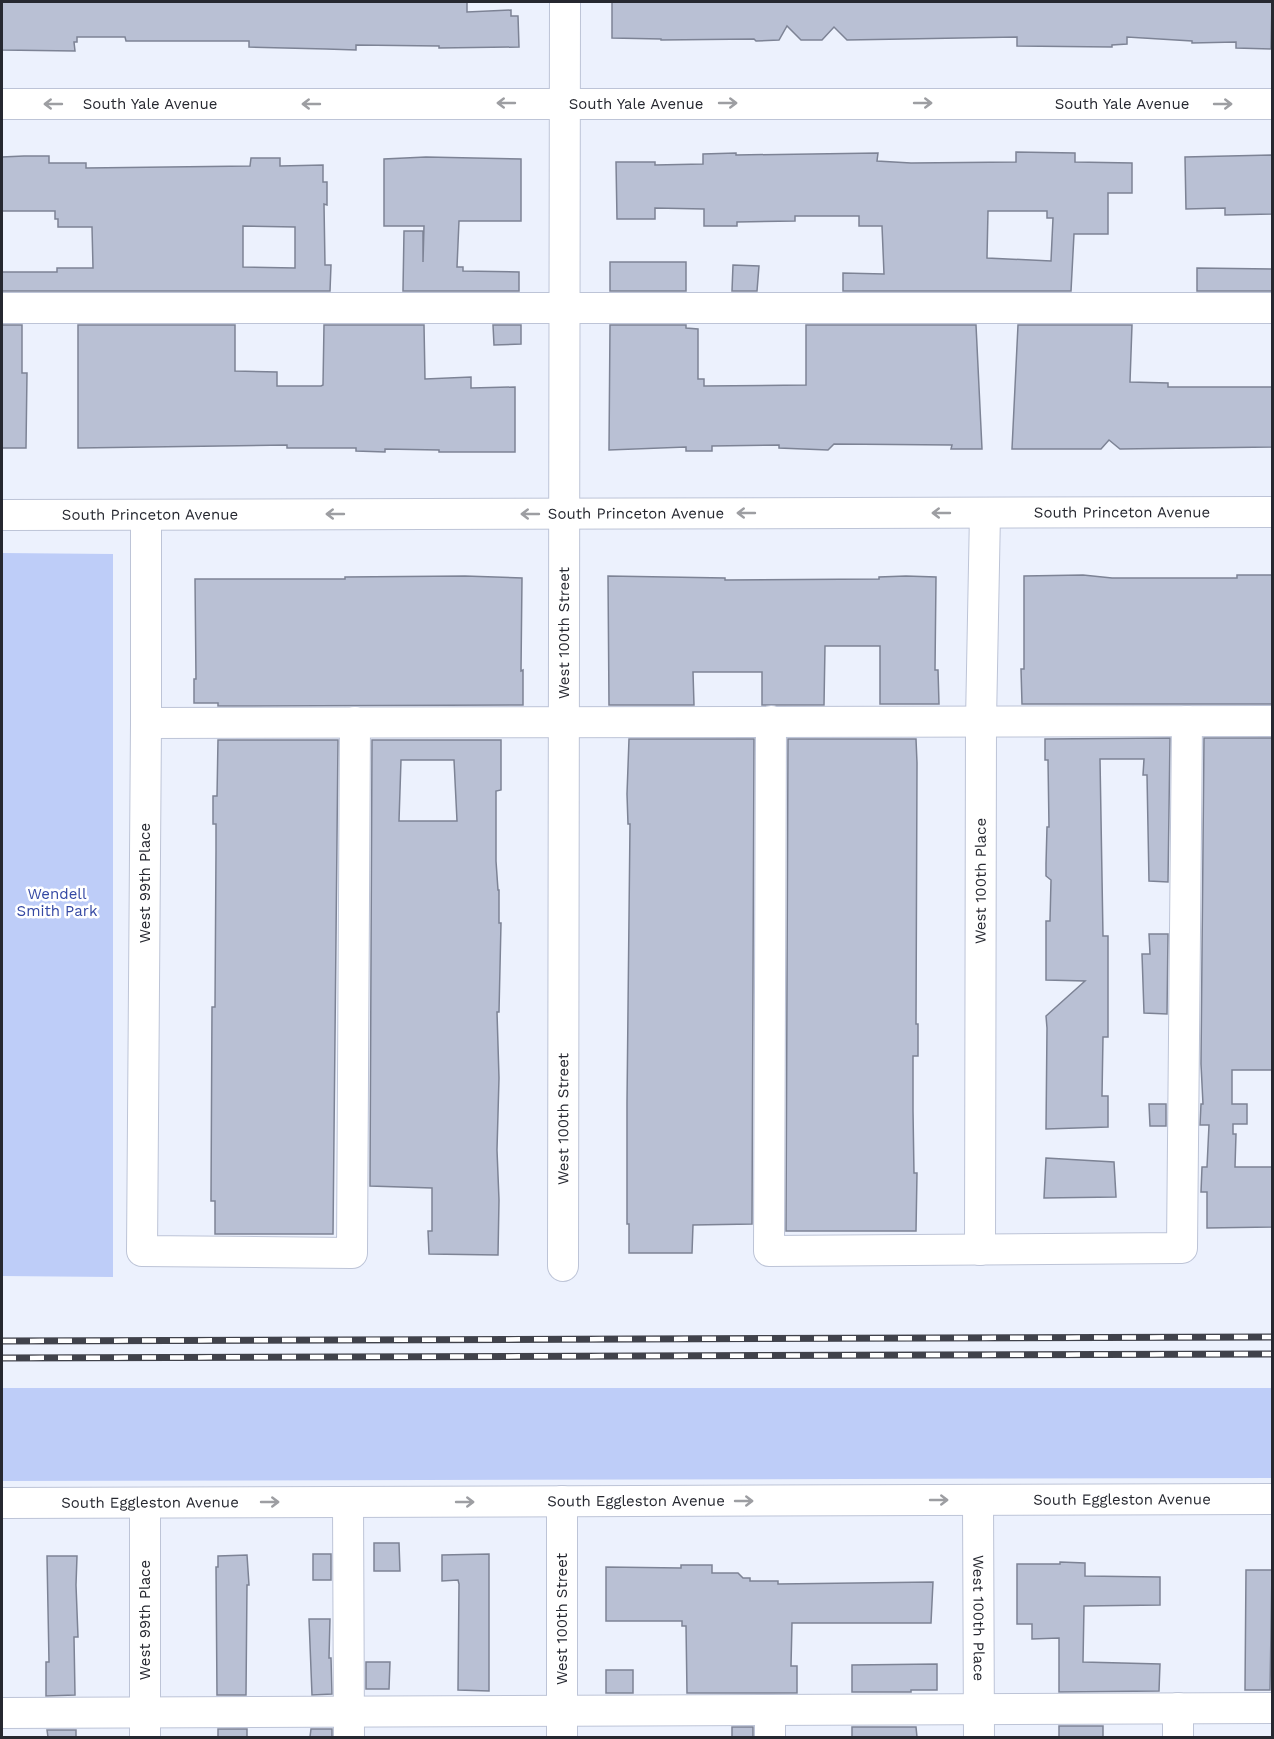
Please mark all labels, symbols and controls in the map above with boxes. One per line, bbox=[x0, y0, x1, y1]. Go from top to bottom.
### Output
street label: South Yale Avenue bbox=[83, 95, 217, 113]
street label: South Yale Avenue bbox=[569, 95, 703, 113]
street label: South Yale Avenue bbox=[1055, 95, 1189, 113]
one-way arrow bbox=[497, 97, 517, 109]
one-way arrow bbox=[718, 97, 738, 109]
one-way arrow bbox=[913, 97, 933, 109]
one-way arrow bbox=[44, 98, 64, 110]
one-way arrow bbox=[302, 98, 322, 110]
one-way arrow bbox=[1213, 98, 1233, 110]
street label: South Princeton Avenue bbox=[1034, 503, 1210, 522]
street label: South Princeton Avenue bbox=[548, 504, 724, 523]
street label: South Princeton Avenue bbox=[62, 505, 238, 524]
one-way arrow bbox=[737, 507, 757, 519]
one-way arrow bbox=[932, 507, 952, 519]
one-way arrow bbox=[326, 508, 346, 520]
one-way arrow bbox=[521, 508, 541, 520]
street label: West 100th Street bbox=[555, 566, 573, 699]
street label: West 100th Place bbox=[972, 818, 990, 944]
street label: West 99th Place bbox=[136, 823, 154, 943]
park label: Wendell Smith Park bbox=[17, 885, 98, 920]
street label: West 100th Street bbox=[554, 1052, 572, 1185]
street label: South Eggleston Avenue bbox=[1033, 1490, 1211, 1509]
street label: South Eggleston Avenue bbox=[547, 1492, 725, 1510]
street label: South Eggleston Avenue bbox=[61, 1493, 239, 1512]
one-way arrow bbox=[928, 1494, 948, 1506]
one-way arrow bbox=[733, 1495, 753, 1507]
one-way arrow bbox=[259, 1496, 279, 1508]
one-way arrow bbox=[454, 1496, 474, 1508]
street label: West 100th Street bbox=[553, 1552, 571, 1685]
street label: West 100th Place bbox=[969, 1555, 988, 1681]
street label: West 99th Place bbox=[136, 1560, 154, 1680]

